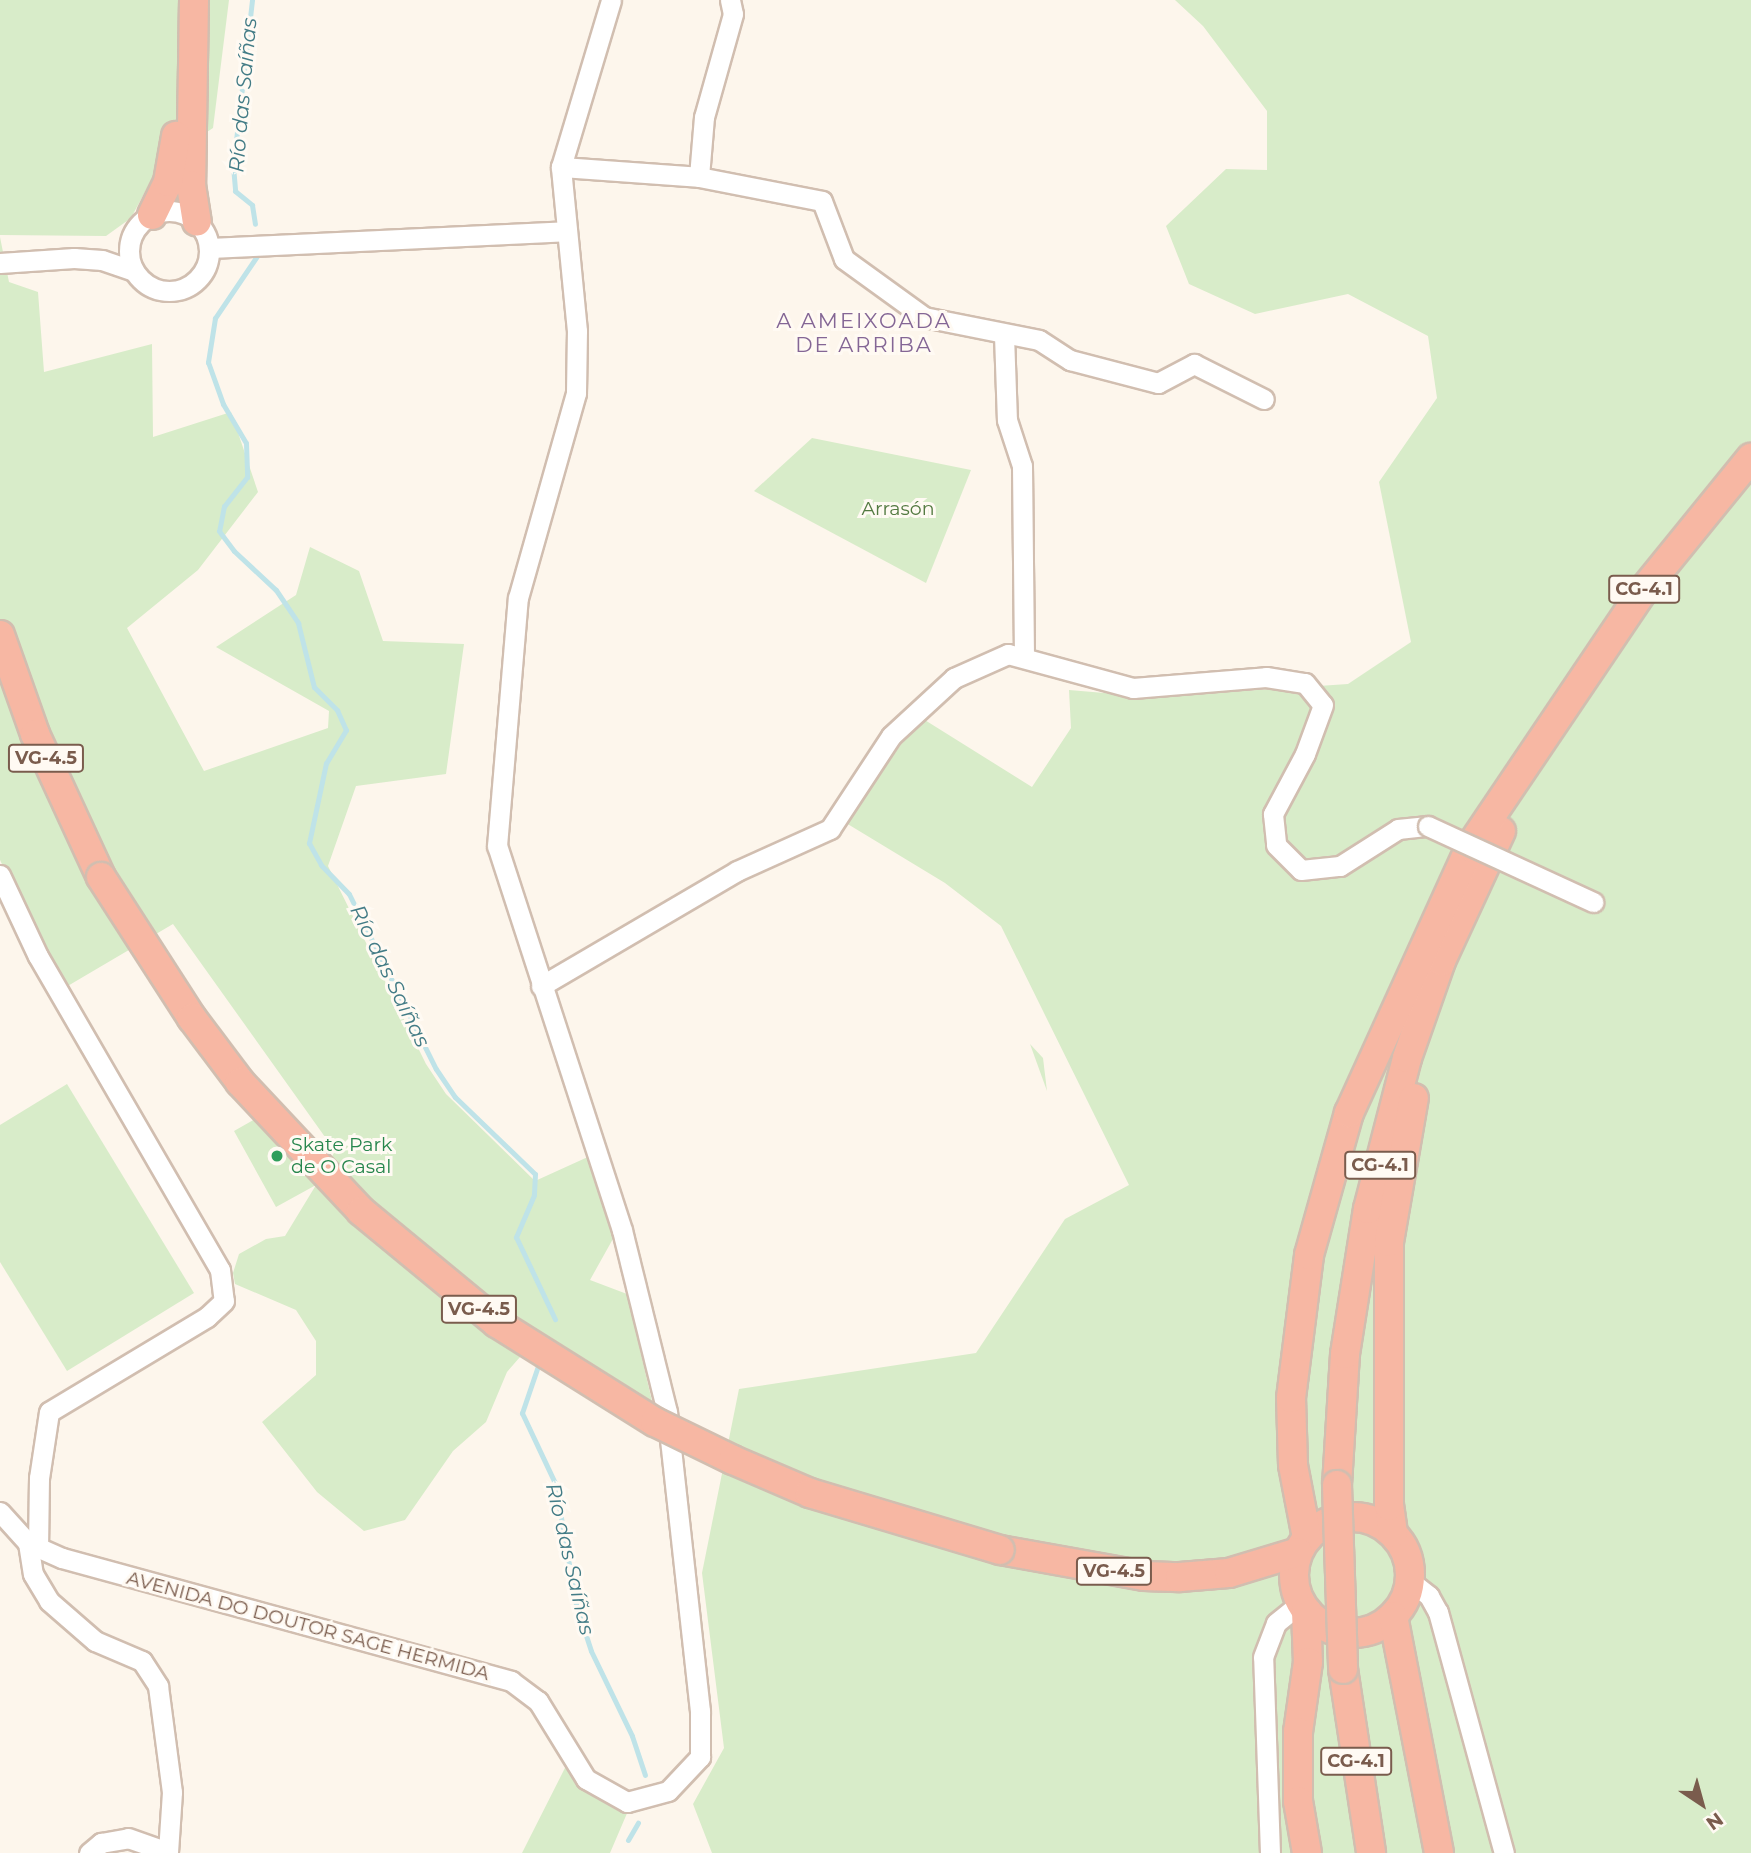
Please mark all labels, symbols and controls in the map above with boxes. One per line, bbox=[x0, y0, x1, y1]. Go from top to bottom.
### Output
water label: Río das Saíñas bbox=[224, 17, 262, 173]
district label: A AMEIXOADA DE ARRIBA bbox=[778, 308, 950, 358]
park label: Arrasón bbox=[861, 498, 935, 520]
road number: CG-4.1 bbox=[1607, 574, 1681, 604]
road number: VG-4.5 bbox=[7, 744, 84, 772]
water label: Río das Saíñas bbox=[345, 901, 435, 1051]
place label: Skate Park de O Casal bbox=[291, 1134, 392, 1178]
marker: Skate Park de O Casal bbox=[269, 1148, 285, 1164]
road number: CG-4.1 bbox=[1343, 1150, 1417, 1180]
road number: VG-4.5 bbox=[440, 1294, 518, 1324]
water label: Río das Saíñas bbox=[540, 1481, 600, 1637]
road number: VG-4.5 bbox=[1076, 1556, 1152, 1586]
street label: AVENIDA DO DOUTOR SAGE HERMIDA bbox=[124, 1566, 492, 1686]
road number: CG-4.1 bbox=[1319, 1746, 1393, 1776]
north arrow bbox=[1667, 1769, 1737, 1839]
text: N bbox=[1702, 1808, 1728, 1835]

